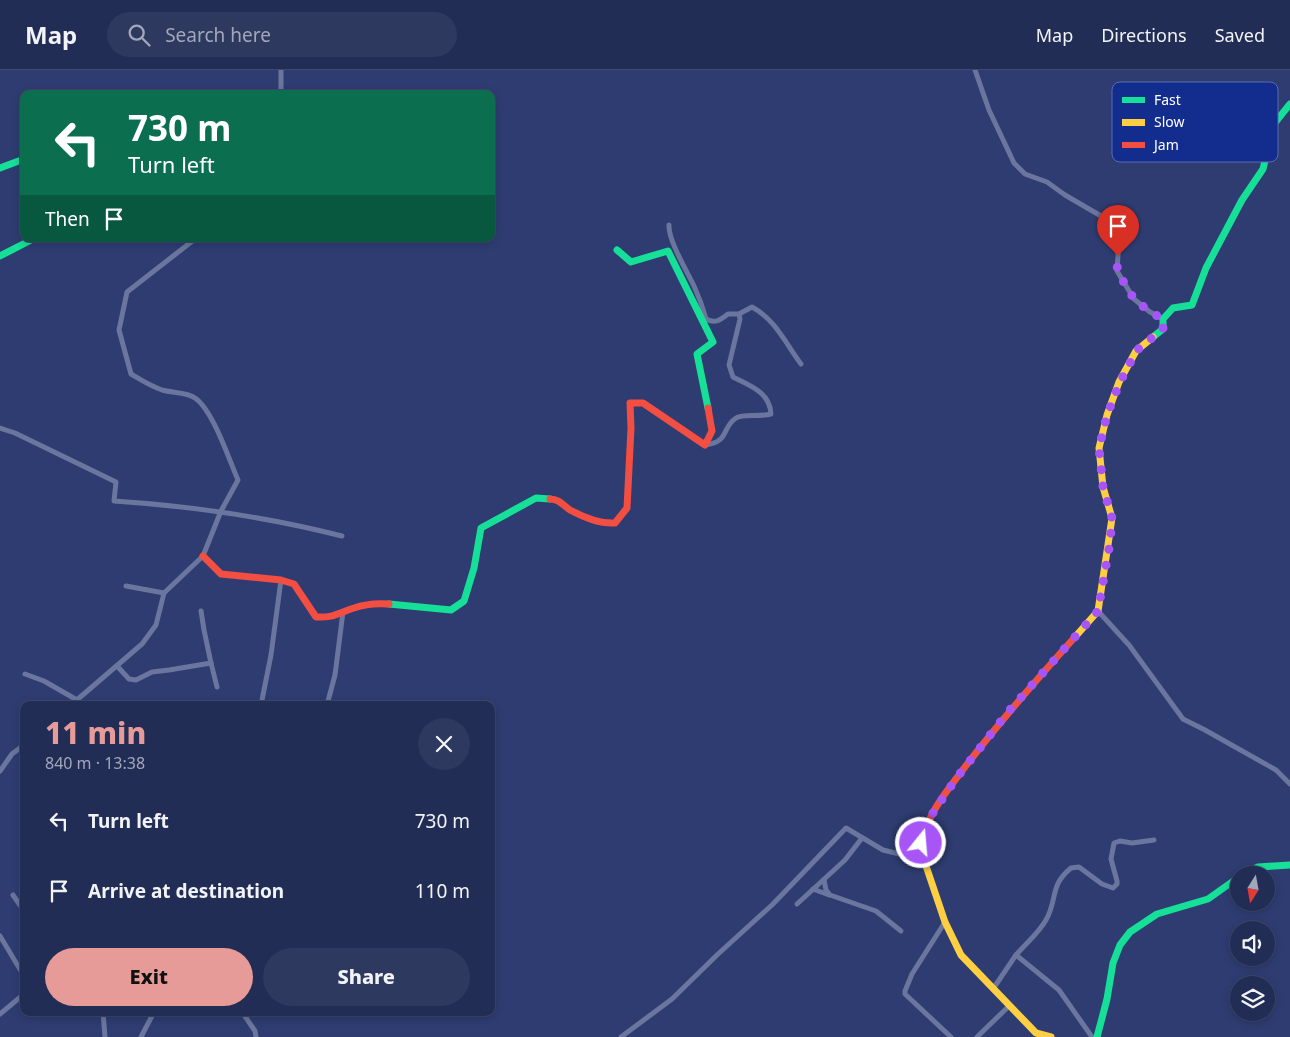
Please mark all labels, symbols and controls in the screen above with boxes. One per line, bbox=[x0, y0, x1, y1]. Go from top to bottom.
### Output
search box bbox=[107, 12, 457, 57]
text: Map bbox=[25, 18, 77, 51]
icon: search bbox=[125, 21, 153, 49]
text: Search here bbox=[165, 22, 271, 48]
text: Map bbox=[1036, 23, 1073, 47]
text: Directions bbox=[1101, 23, 1187, 47]
text: Saved bbox=[1215, 23, 1265, 47]
legend bbox=[1112, 82, 1278, 162]
text: Fast bbox=[1154, 90, 1181, 109]
text: 730 m bbox=[128, 104, 231, 151]
icon: left bbox=[45, 110, 110, 175]
text: Slow bbox=[1154, 112, 1185, 131]
text: Jam bbox=[1152, 135, 1179, 154]
text: Turn left bbox=[128, 149, 215, 179]
icon: arrive bbox=[100, 205, 128, 233]
pin bbox=[1097, 205, 1139, 256]
text: Then bbox=[45, 206, 90, 232]
icon: arrive bbox=[1104, 212, 1132, 240]
text: 11 min bbox=[45, 712, 146, 753]
button: close bbox=[418, 718, 470, 770]
text: 840 m · 13:38 bbox=[45, 752, 145, 774]
icon: left bbox=[45, 807, 73, 835]
text: Turn left bbox=[88, 808, 169, 834]
text: 730 m bbox=[415, 808, 470, 834]
position arrow bbox=[894, 816, 946, 868]
north arrow bbox=[1230, 866, 1275, 911]
map controls bbox=[1230, 866, 1275, 1021]
icon: arrive bbox=[45, 877, 73, 905]
text: Arrive at destination bbox=[88, 878, 284, 904]
text: 110 m bbox=[415, 878, 470, 904]
button: sound bbox=[1230, 921, 1275, 966]
button: Exit bbox=[45, 948, 253, 1006]
button: Share bbox=[263, 948, 470, 1006]
button: layers bbox=[1230, 976, 1275, 1021]

